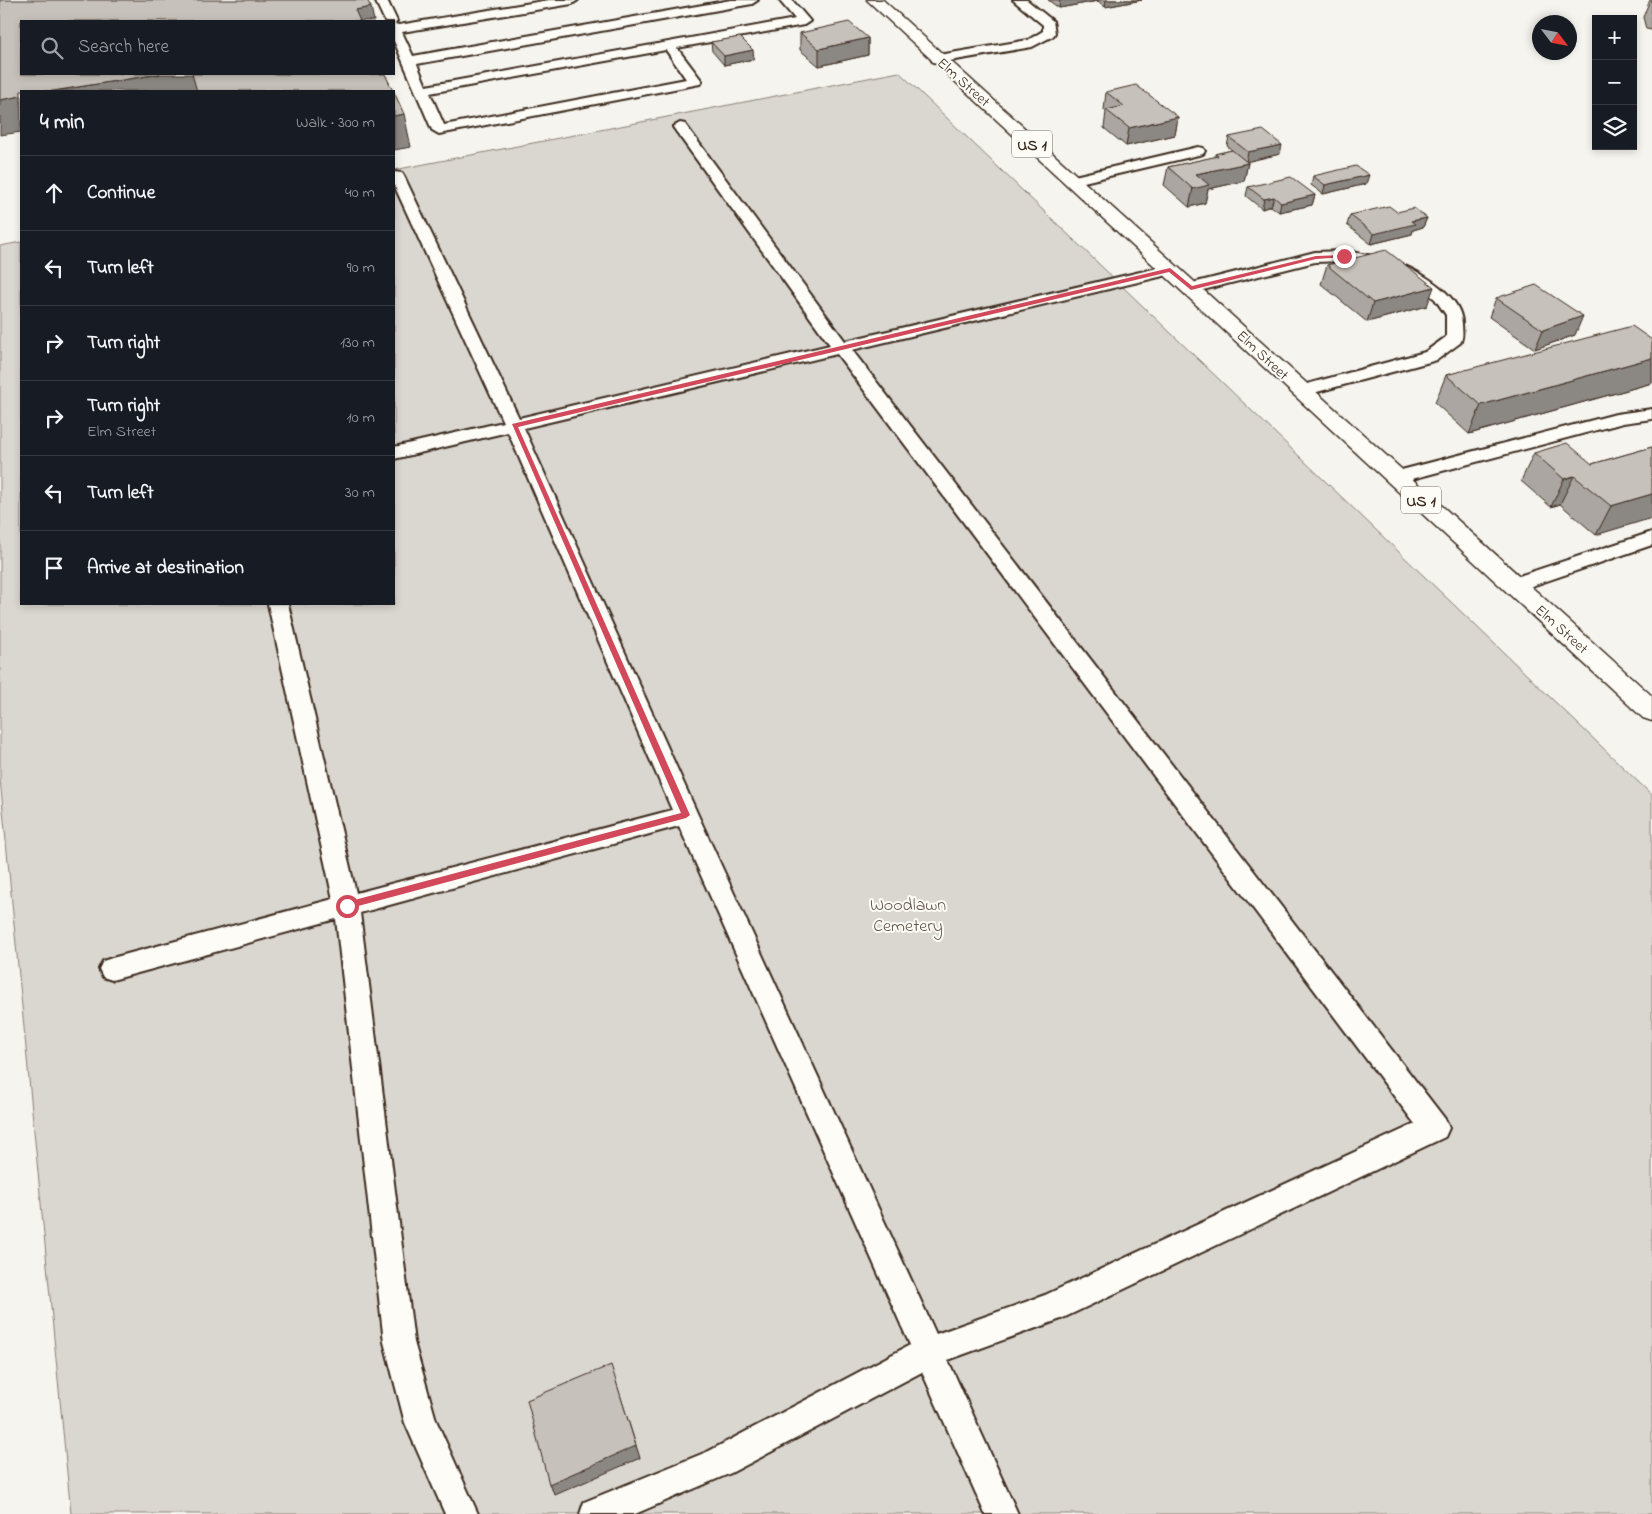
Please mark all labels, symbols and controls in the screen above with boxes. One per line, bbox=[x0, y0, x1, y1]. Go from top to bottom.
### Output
north arrow bbox=[1532, 15, 1577, 60]
map controls bbox=[1592, 15, 1637, 150]
button: + bbox=[1592, 15, 1637, 60]
search box bbox=[20, 20, 395, 75]
icon: search bbox=[38, 34, 66, 62]
text: Search here bbox=[78, 34, 169, 61]
street label: Elm Street bbox=[932, 53, 995, 113]
button: − bbox=[1592, 60, 1637, 105]
button: layers bbox=[1592, 105, 1637, 150]
text: 4 min bbox=[40, 108, 84, 138]
text: Walk · 300 m bbox=[296, 111, 375, 135]
road number: US 1 bbox=[1012, 130, 1052, 158]
icon: ahead bbox=[40, 179, 68, 207]
text: Continue bbox=[87, 180, 155, 207]
text: 40 m bbox=[345, 181, 375, 205]
route end bbox=[1333, 245, 1356, 268]
icon: left bbox=[40, 254, 68, 282]
text: Turn left bbox=[87, 255, 154, 282]
text: 90 m bbox=[347, 256, 375, 280]
street label: Elm Street bbox=[1231, 326, 1294, 386]
icon: right bbox=[40, 329, 68, 357]
text: Turn right bbox=[87, 330, 160, 357]
text: 130 m bbox=[340, 331, 375, 355]
text: Turn right bbox=[87, 393, 160, 420]
icon: right bbox=[40, 404, 68, 432]
text: 10 m bbox=[347, 406, 375, 430]
text: Elm Street bbox=[87, 420, 156, 444]
icon: left bbox=[40, 479, 68, 507]
text: Turn left bbox=[87, 480, 154, 507]
text: 30 m bbox=[345, 481, 375, 505]
road number: US 1 bbox=[1401, 486, 1441, 514]
icon: arrive bbox=[40, 554, 68, 582]
text: Arrive at destination bbox=[87, 555, 244, 582]
street label: Elm Street bbox=[1530, 600, 1593, 660]
park label: Woodlawn Cemetery bbox=[870, 893, 946, 940]
route start bbox=[336, 895, 359, 918]

